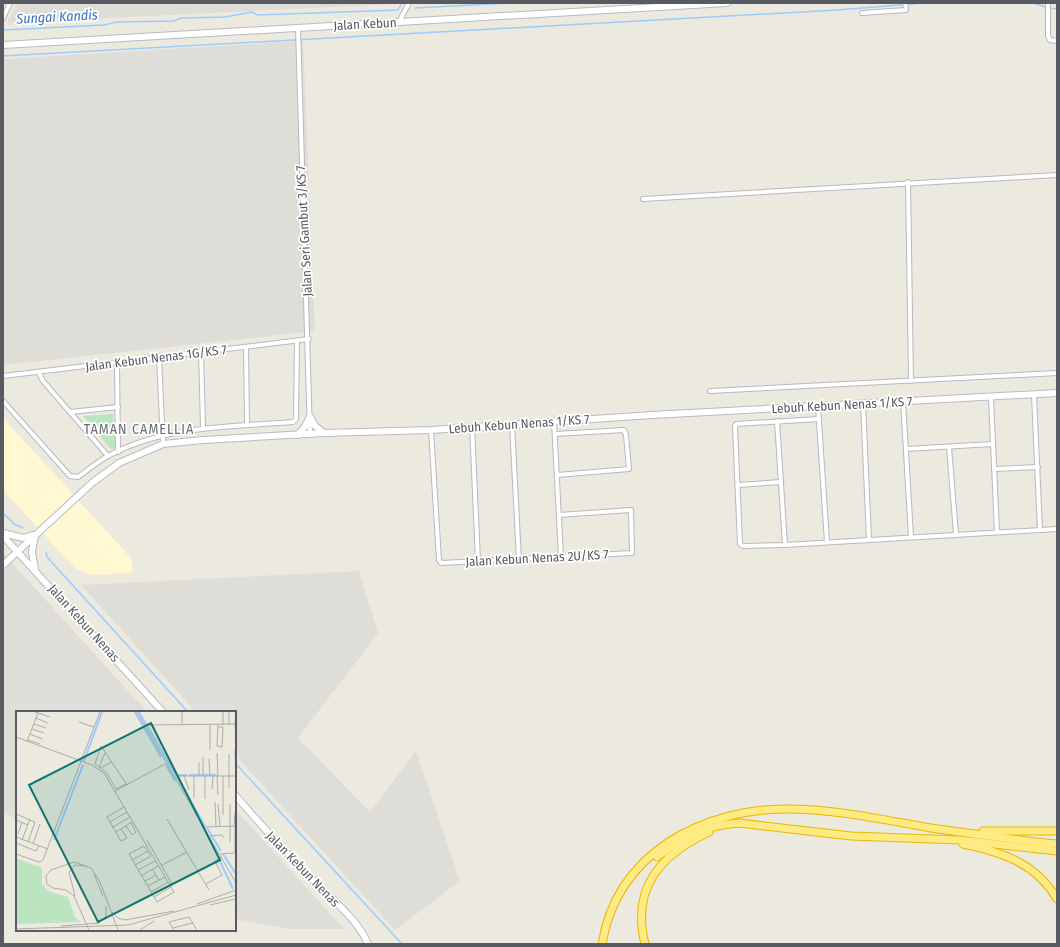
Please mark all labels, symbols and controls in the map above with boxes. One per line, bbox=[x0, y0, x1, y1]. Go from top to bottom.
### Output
water label: Sungai Kandis bbox=[15, 6, 98, 28]
street label: Jalan Kebun bbox=[333, 15, 397, 33]
street label: Jalan Seri Gambut 3/KS 7 bbox=[293, 165, 315, 297]
street label: Jalan Kebun Nenas 1G/KS 7 bbox=[84, 342, 228, 374]
street label: Lebuh Kebun Nenas 1/KS 7 bbox=[771, 394, 913, 416]
street label: Lebuh Kebun Nenas 1/KS 7 bbox=[448, 412, 590, 436]
district label: TAMAN CAMELLIA bbox=[84, 421, 194, 438]
street label: Jalan Kebun Nenas 2U/KS 7 bbox=[465, 547, 609, 569]
street label: Jalan Kebun Nenas bbox=[45, 581, 123, 665]
inset map bbox=[16, 711, 236, 931]
street label: Jalan Kebun Nenas bbox=[263, 828, 343, 910]

